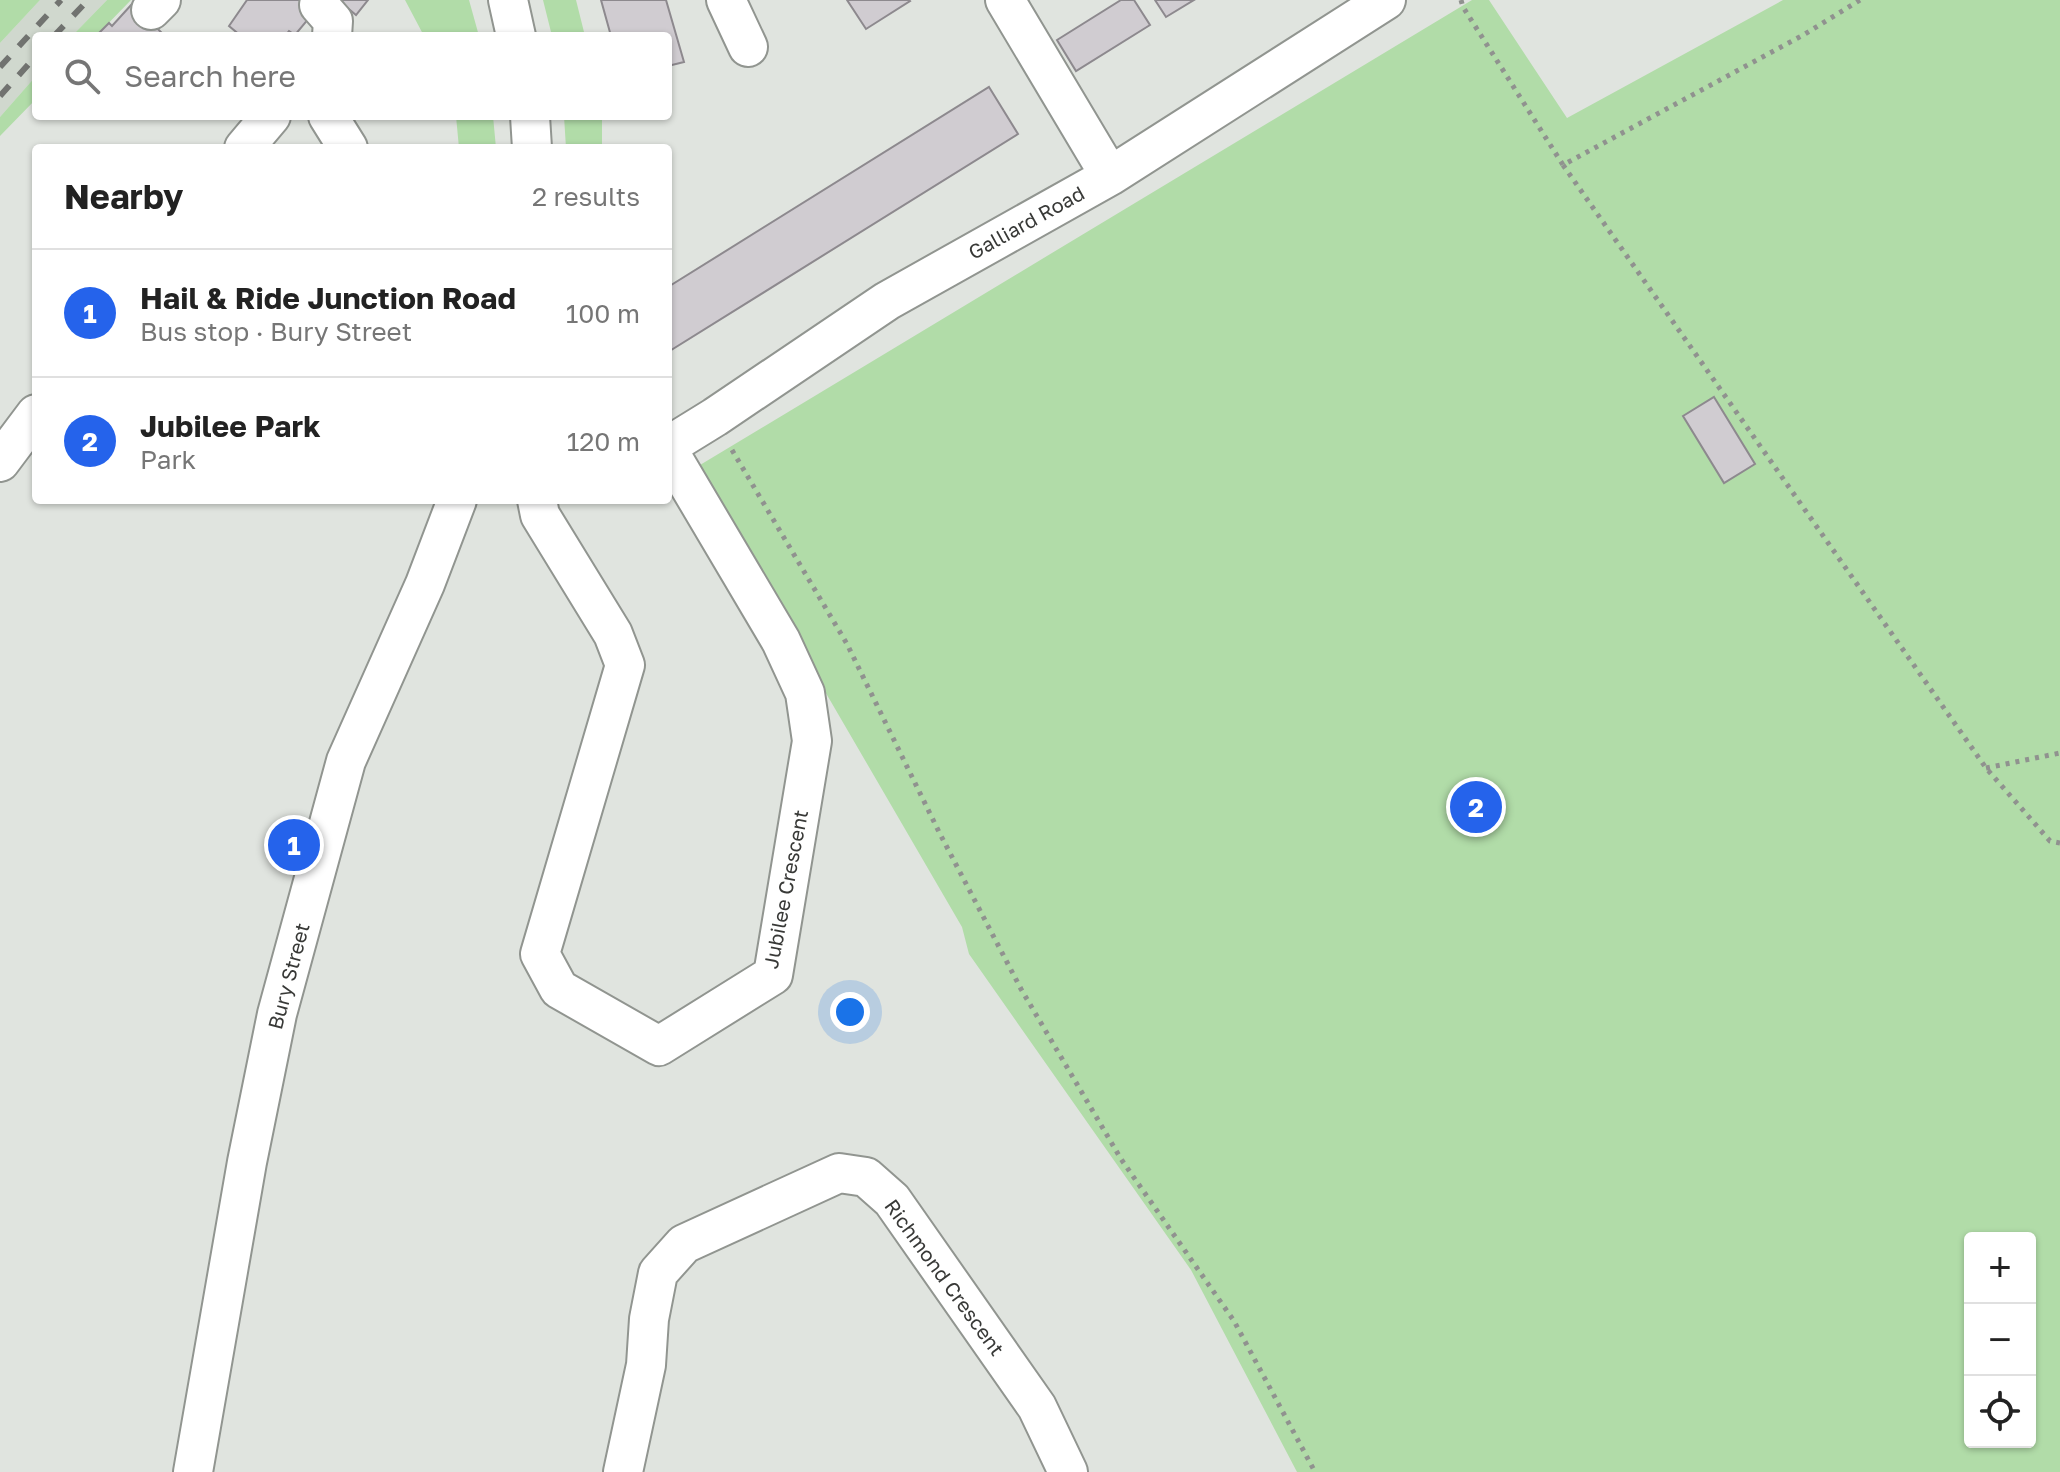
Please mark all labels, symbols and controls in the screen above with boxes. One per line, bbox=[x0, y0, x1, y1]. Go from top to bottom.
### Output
search box bbox=[32, 32, 672, 120]
icon: search bbox=[60, 54, 104, 98]
text: Search here bbox=[124, 58, 296, 94]
text: Nearby bbox=[64, 176, 184, 216]
street label: Galliard Road bbox=[964, 180, 1088, 264]
text: 2 results bbox=[532, 181, 640, 212]
text: Hail & Ride Junction Road bbox=[140, 280, 516, 316]
text: 1 bbox=[83, 298, 97, 329]
text: 100 m bbox=[566, 298, 640, 329]
text: Bus stop · Bury Street bbox=[140, 316, 412, 347]
text: Jubilee Park bbox=[140, 408, 321, 444]
text: 2 bbox=[82, 426, 98, 457]
text: 120 m bbox=[567, 426, 640, 457]
text: Park bbox=[140, 444, 196, 475]
pin: 2 bbox=[1450, 777, 1502, 837]
street label: Jubilee Crescent bbox=[758, 808, 812, 970]
pin: 1 bbox=[268, 815, 320, 875]
street label: Bury Street bbox=[262, 920, 314, 1032]
your location bbox=[830, 992, 870, 1032]
street label: Richmond Crescent bbox=[880, 1194, 1010, 1360]
map controls bbox=[1964, 1232, 2036, 1448]
button: + bbox=[1964, 1232, 2036, 1304]
button: − bbox=[1964, 1304, 2036, 1376]
button: locate bbox=[1964, 1376, 2036, 1448]

